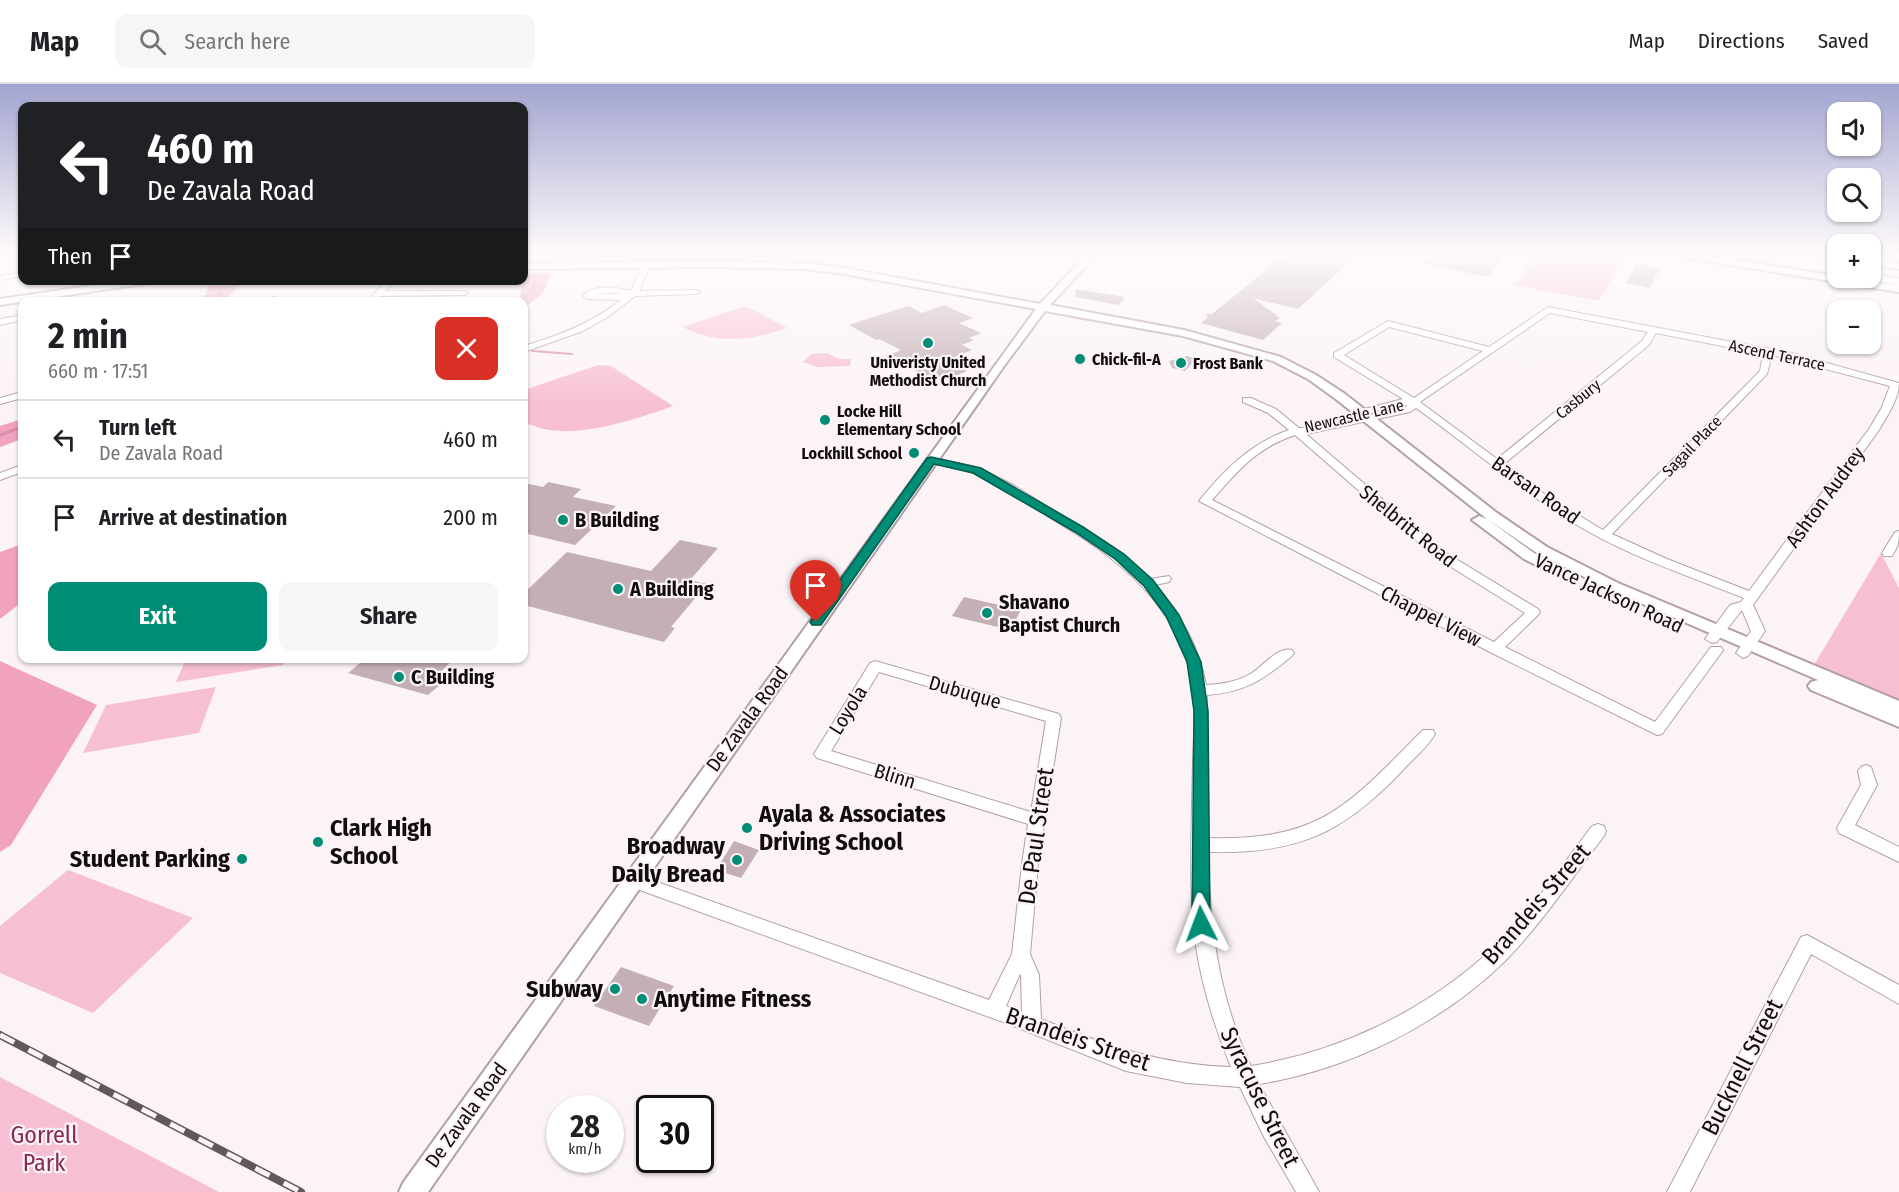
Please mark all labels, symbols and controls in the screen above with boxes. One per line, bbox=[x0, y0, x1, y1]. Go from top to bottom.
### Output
search box bbox=[115, 14, 535, 68]
text: Map bbox=[30, 25, 79, 58]
icon: search bbox=[136, 25, 169, 58]
text: Search here bbox=[184, 28, 290, 55]
text: Map bbox=[1628, 28, 1665, 54]
text: Directions bbox=[1698, 28, 1785, 54]
text: Saved bbox=[1818, 28, 1869, 54]
map controls bbox=[1827, 102, 1881, 354]
button: sound bbox=[1827, 102, 1881, 156]
text: 460 m bbox=[147, 124, 254, 174]
icon: left bbox=[48, 126, 126, 204]
button: search bbox=[1827, 168, 1881, 222]
text: De Zavala Road bbox=[147, 175, 315, 207]
button: + bbox=[1827, 234, 1881, 288]
icon: arrive bbox=[104, 240, 137, 273]
text: Then bbox=[48, 243, 92, 270]
button: − bbox=[1827, 300, 1881, 354]
text: 2 min bbox=[48, 314, 128, 358]
button: close bbox=[435, 317, 498, 380]
marker: Univeristy United Methodist Church bbox=[921, 336, 935, 350]
street label: Ascend Terrace bbox=[1727, 336, 1827, 374]
place label: Chick-fil-A bbox=[1092, 350, 1161, 369]
marker: Chick-fil-A bbox=[1073, 352, 1087, 366]
place label: Univeristy United Methodist Church bbox=[870, 353, 986, 390]
place label: Frost Bank bbox=[1193, 354, 1264, 373]
marker: Frost Bank bbox=[1174, 356, 1188, 370]
text: 660 m · 17:51 bbox=[48, 359, 148, 383]
street label: Casbury bbox=[1552, 375, 1605, 423]
street label: Newcastle Lane bbox=[1302, 395, 1406, 437]
place label: Locke Hill Elementary School bbox=[837, 402, 962, 439]
street label: Sagail Place bbox=[1658, 412, 1726, 480]
marker: Locke Hill Elementary School bbox=[818, 413, 832, 427]
text: Turn left bbox=[99, 414, 177, 441]
icon: left bbox=[48, 423, 81, 456]
text: 460 m bbox=[443, 426, 498, 453]
text: De Zavala Road bbox=[99, 441, 223, 465]
street label: Ashton Audrey bbox=[1780, 442, 1870, 552]
place label: Lockhill School bbox=[802, 444, 903, 463]
marker: Lockhill School bbox=[907, 446, 921, 460]
street label: Barsan Road bbox=[1487, 451, 1585, 529]
street label: Shelbritt Road bbox=[1355, 480, 1461, 572]
icon: arrive bbox=[48, 501, 81, 534]
text: Arrive at destination bbox=[99, 504, 287, 531]
text: 200 m bbox=[443, 504, 498, 531]
place label: B Building bbox=[575, 508, 659, 532]
marker: B Building bbox=[556, 513, 570, 527]
street label: Vance Jackson Road bbox=[1531, 548, 1687, 638]
pin bbox=[790, 560, 841, 622]
icon: arrive bbox=[799, 569, 832, 602]
place label: A Building bbox=[629, 577, 714, 601]
street label: Chappel View bbox=[1377, 580, 1485, 652]
button: Exit bbox=[48, 582, 267, 651]
button: Share bbox=[279, 582, 498, 651]
marker: A Building bbox=[611, 582, 625, 596]
place label: Shavano Baptist Church bbox=[999, 590, 1120, 637]
marker: Shavano Baptist Church bbox=[980, 606, 994, 620]
street label: De Zavala Road bbox=[701, 662, 793, 776]
place label: C Building bbox=[411, 665, 494, 689]
marker: C Building bbox=[392, 670, 406, 684]
street label: Dubuque bbox=[926, 670, 1004, 714]
street label: Loyola bbox=[824, 681, 872, 739]
street label: Blinn bbox=[871, 758, 919, 794]
street label: De Paul Street bbox=[1013, 766, 1059, 906]
place label: Ayala & Associates Driving School bbox=[758, 800, 946, 856]
place label: Clark High School bbox=[330, 814, 432, 870]
marker: Ayala & Associates Driving School bbox=[740, 821, 754, 835]
place label: Broadway Daily Bread bbox=[612, 832, 726, 888]
marker: Clark High School bbox=[311, 835, 325, 849]
street label: Brandeis Street bbox=[1476, 838, 1596, 970]
place label: Student Parking bbox=[70, 845, 230, 873]
marker: Student Parking bbox=[235, 852, 249, 866]
marker: Broadway Daily Bread bbox=[730, 853, 744, 867]
position arrow bbox=[1169, 892, 1233, 956]
place label: Subway bbox=[526, 975, 604, 1003]
marker: Subway bbox=[608, 982, 622, 996]
place label: Anytime Fitness bbox=[653, 985, 812, 1013]
marker: Anytime Fitness bbox=[635, 992, 649, 1006]
street label: Bucknell Street bbox=[1696, 994, 1788, 1140]
street label: Brandeis Street bbox=[1002, 1001, 1154, 1077]
street label: Syracuse Street bbox=[1214, 1023, 1306, 1171]
street label: De Zavala Road bbox=[420, 1058, 512, 1172]
speed limit sign: 30 bbox=[636, 1095, 714, 1173]
text: 28 bbox=[570, 1109, 600, 1145]
park label: Gorrell Park bbox=[11, 1121, 77, 1177]
text: km/h bbox=[568, 1140, 602, 1158]

